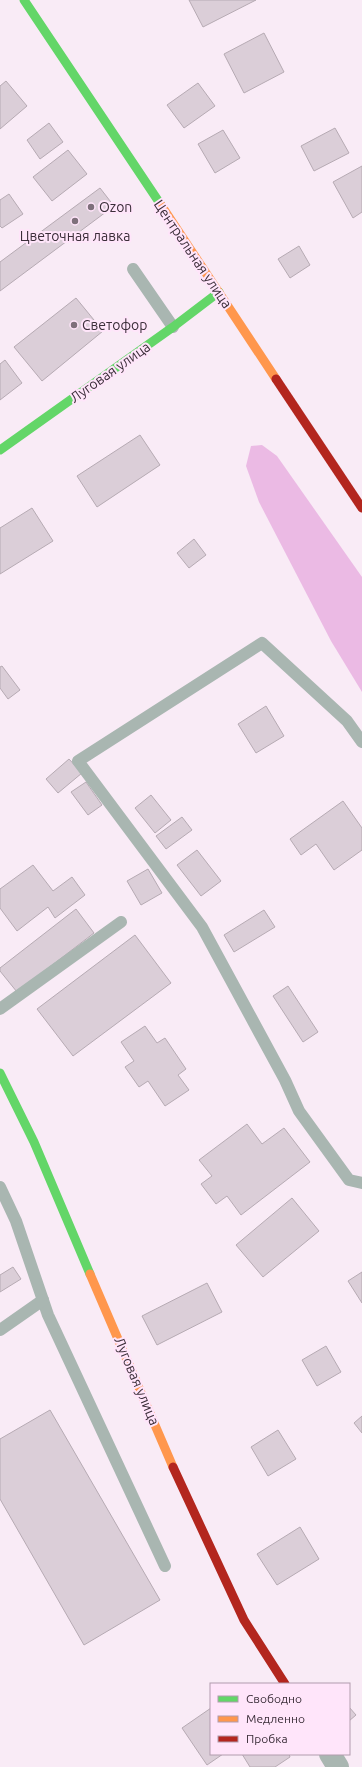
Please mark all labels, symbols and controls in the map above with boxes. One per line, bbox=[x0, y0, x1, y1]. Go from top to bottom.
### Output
street label: Центральная улица bbox=[151, 197, 235, 311]
place label: Ozon bbox=[99, 199, 132, 215]
marker: Ozon bbox=[86, 202, 96, 212]
marker: Цветочная лавка bbox=[70, 216, 80, 226]
place label: Цветочная лавка bbox=[20, 228, 130, 244]
place label: Светофор bbox=[82, 317, 147, 333]
marker: Светофор bbox=[69, 320, 79, 330]
street label: Луговая улица bbox=[67, 338, 153, 406]
street label: Луговая улица bbox=[111, 1334, 163, 1428]
legend bbox=[210, 1683, 350, 1755]
text: Свободно bbox=[246, 1692, 302, 1705]
text: Медленно bbox=[246, 1712, 305, 1725]
text: Пробка bbox=[246, 1732, 288, 1745]

